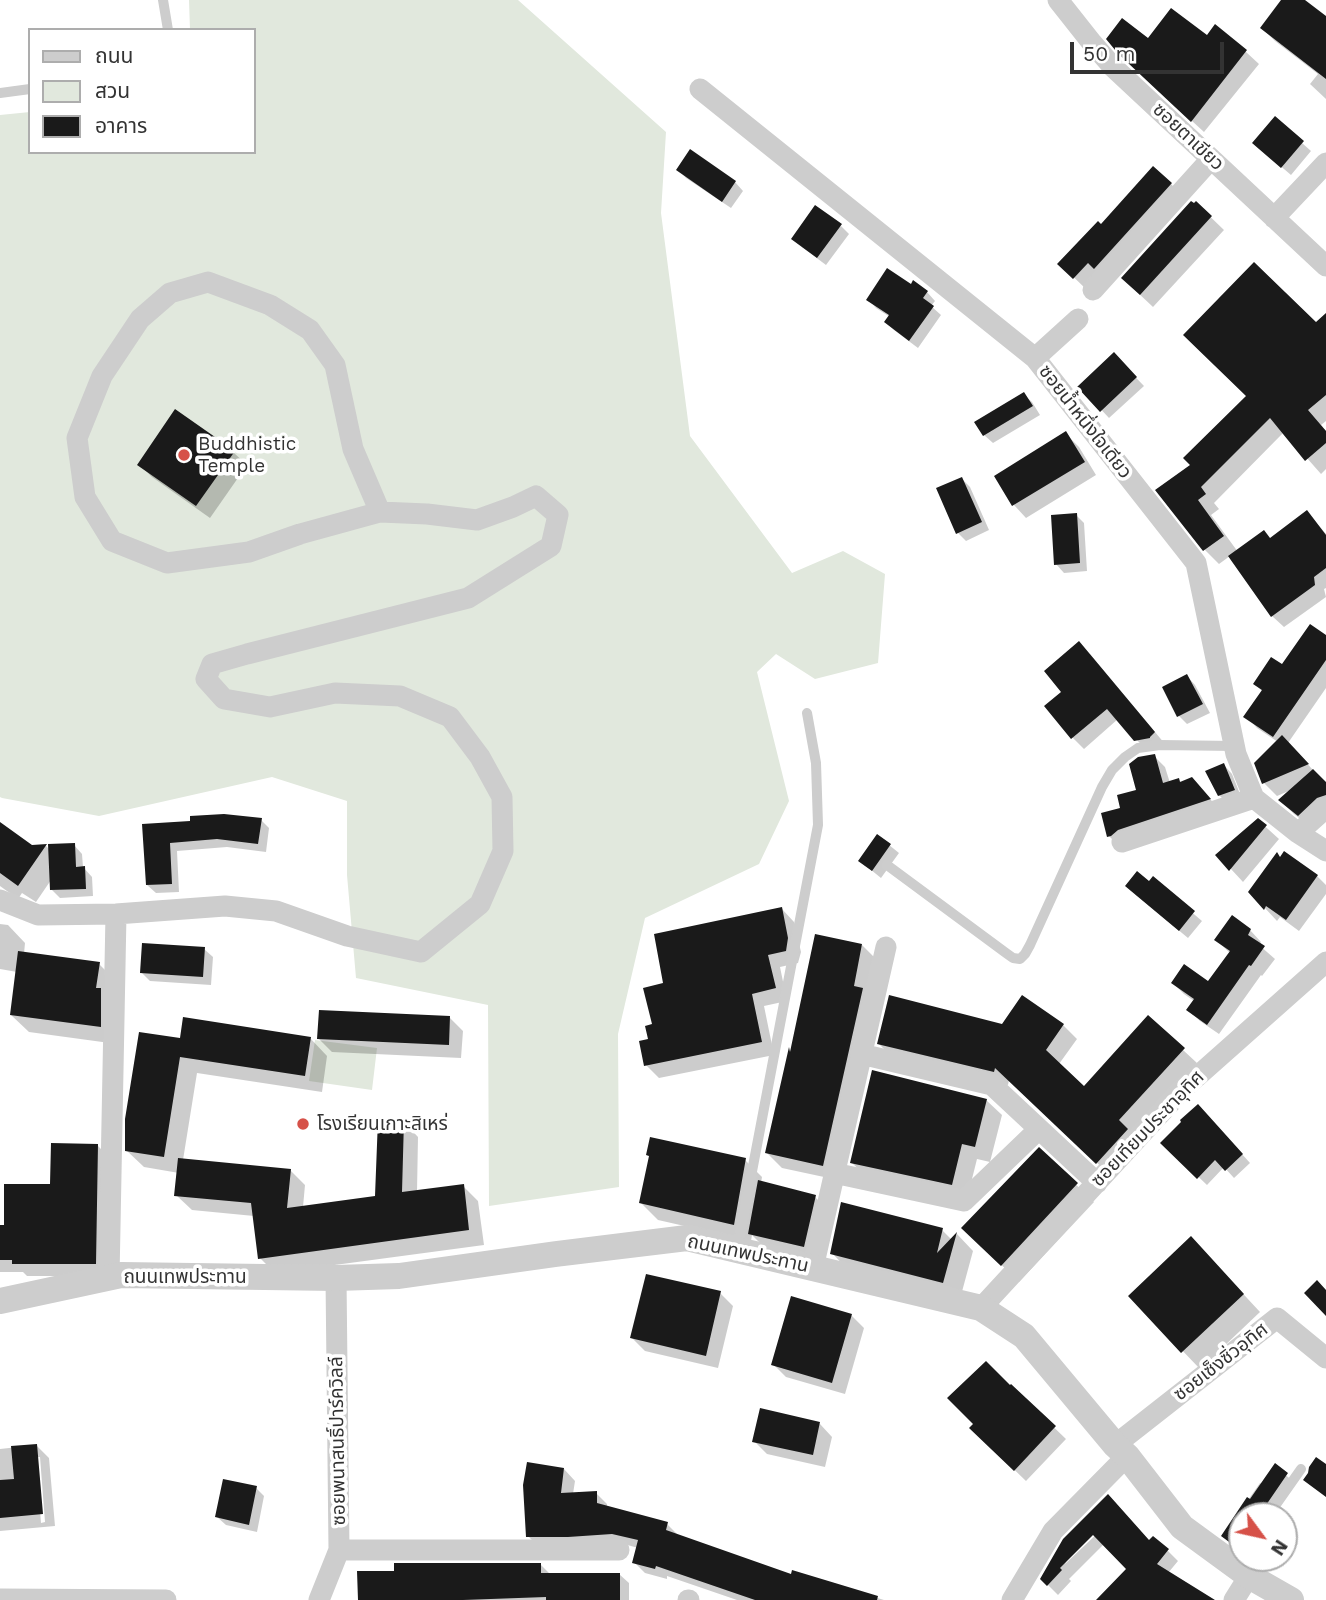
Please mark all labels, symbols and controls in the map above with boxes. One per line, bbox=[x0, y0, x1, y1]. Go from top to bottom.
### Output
legend bbox=[28, 28, 256, 154]
scale bar bbox=[1074, 28, 1228, 72]
text: 50 m bbox=[1083, 41, 1135, 66]
text: ถนน bbox=[95, 43, 133, 68]
text: สวน bbox=[95, 78, 130, 103]
street label: ซอยตาเขียว bbox=[1148, 98, 1228, 176]
text: อาคาร bbox=[95, 113, 147, 138]
street label: ซอยน้ำหนึ่งใจเดียว bbox=[1034, 361, 1136, 483]
place label: Buddhistic Temple bbox=[198, 433, 296, 477]
marker: Buddhistic Temple bbox=[176, 447, 192, 463]
street label: ซอยเทียมประชาอุทิศ bbox=[1087, 1066, 1209, 1192]
place label: โรงเรียนเกาะสิเหร่ bbox=[317, 1113, 448, 1135]
marker: โรงเรียนเกาะสิเหร่ bbox=[295, 1116, 311, 1132]
street label: ถนนเทพประทาน bbox=[685, 1230, 811, 1278]
street label: ถนนเทพประทาน bbox=[123, 1266, 247, 1288]
street label: ซอยเซ็งซิ่วอุทิศ bbox=[1169, 1318, 1273, 1406]
street label: ซอยพนาสนธิ์ปาร์ควิลล์ bbox=[325, 1356, 351, 1526]
north arrow bbox=[1228, 1502, 1298, 1572]
text: N bbox=[1266, 1535, 1293, 1560]

